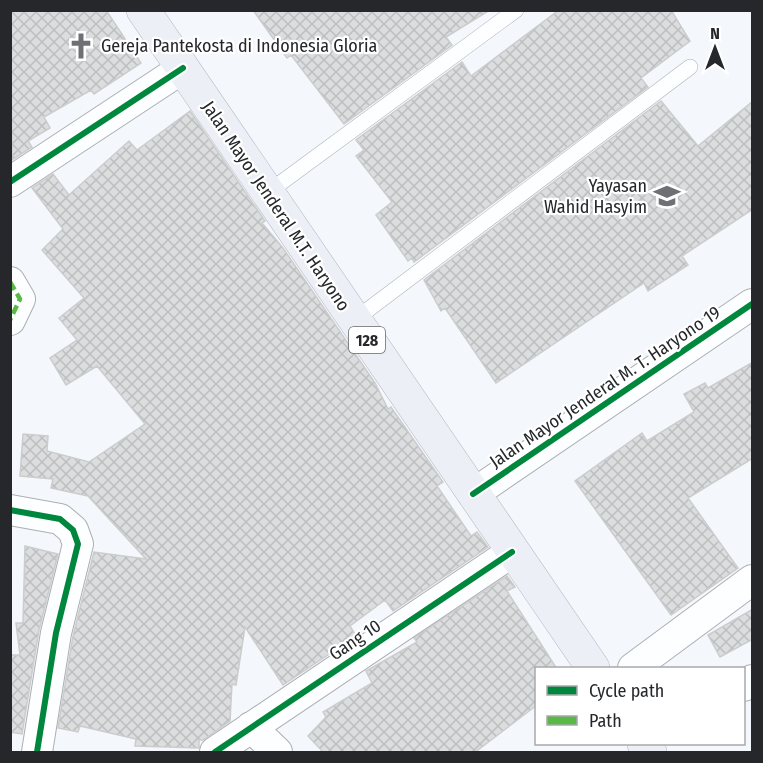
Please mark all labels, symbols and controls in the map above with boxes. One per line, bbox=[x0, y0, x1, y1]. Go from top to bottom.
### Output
north arrow bbox=[685, 18, 745, 78]
text: N bbox=[710, 24, 720, 43]
church icon: Gereja Pantekosta di Indonesia Gloria bbox=[66, 31, 96, 61]
place label: Gereja Pantekosta di Indonesia Gloria bbox=[101, 35, 378, 57]
street label: Jalan Mayor Jenderal M.T. Haryono bbox=[197, 97, 355, 315]
place label: Yayasan Wahid Hasyim bbox=[544, 175, 647, 218]
school or university icon: Yayasan Wahid Hasyim bbox=[652, 181, 682, 211]
street label: Jalan Mayor Jenderal M. T. Haryono 19 bbox=[485, 301, 725, 473]
road number: 128 bbox=[349, 327, 385, 353]
street label: Gang 10 bbox=[325, 615, 385, 665]
legend bbox=[535, 667, 745, 745]
text: Cycle path bbox=[589, 680, 664, 702]
text: Path bbox=[589, 710, 622, 732]

